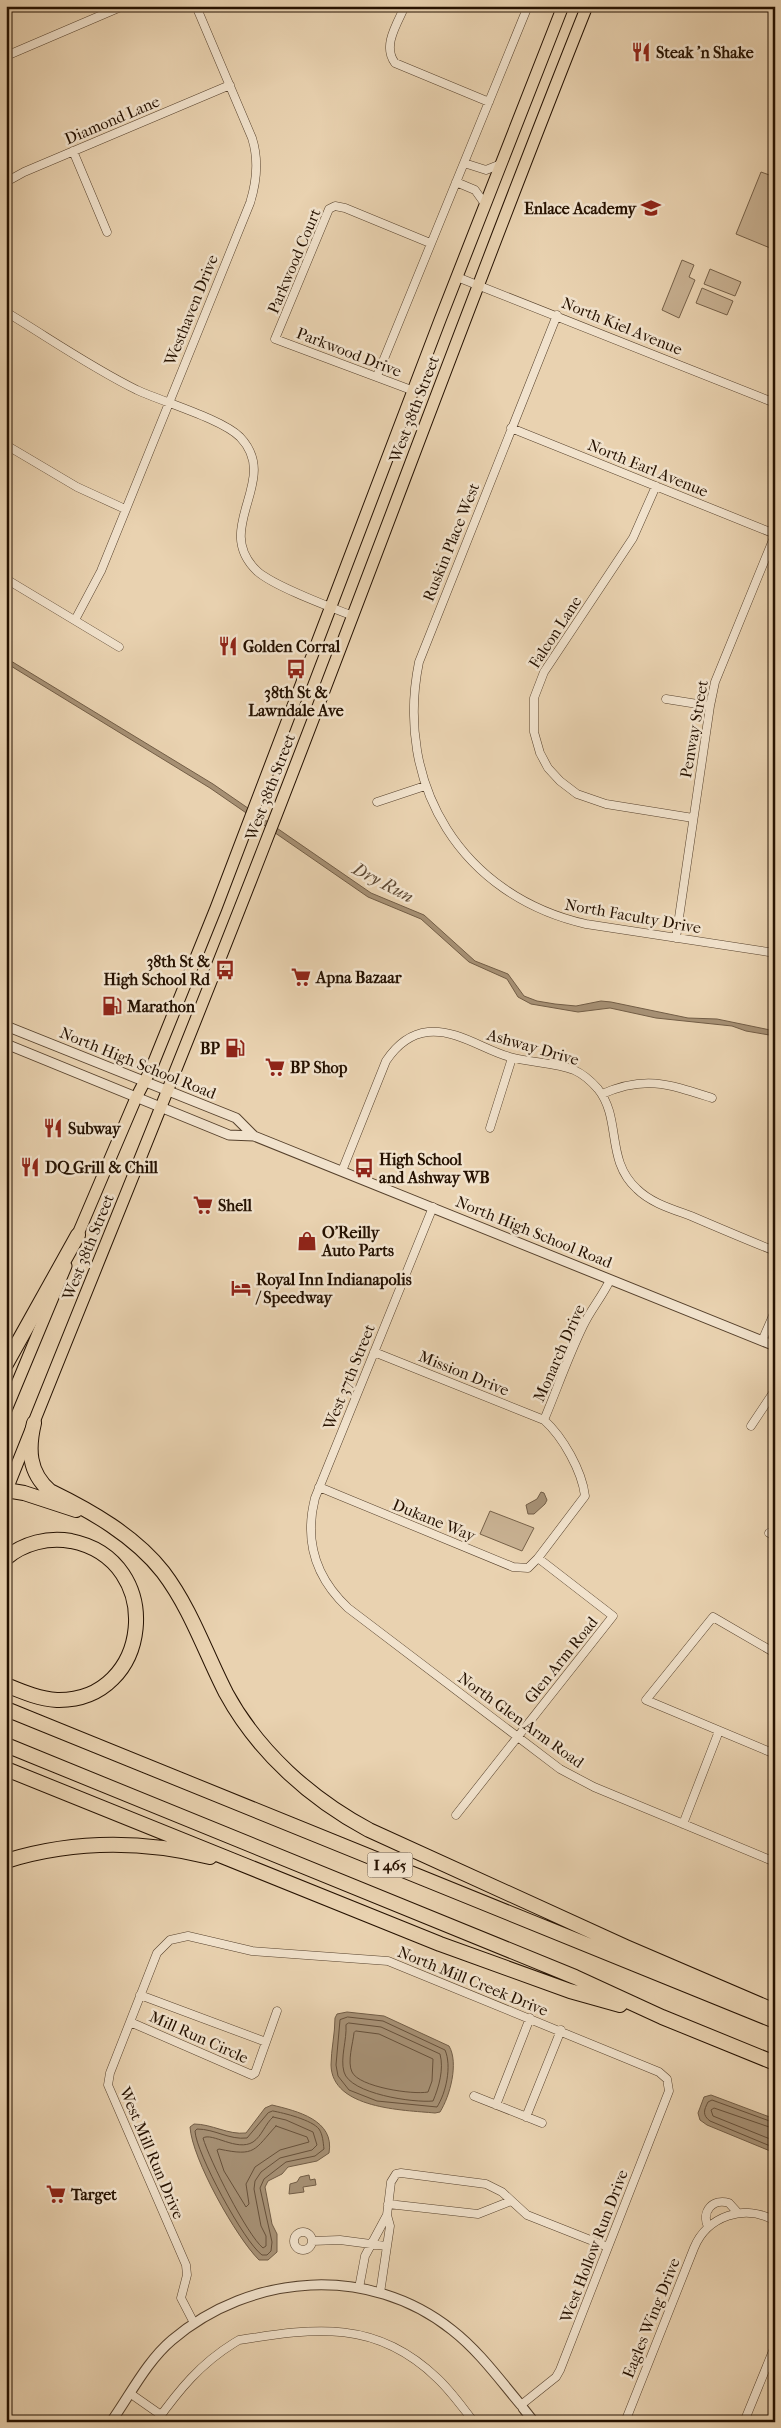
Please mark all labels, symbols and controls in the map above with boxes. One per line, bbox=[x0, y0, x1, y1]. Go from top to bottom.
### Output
restaurant icon: Steak 'n Shake bbox=[630, 41, 652, 63]
place label: Steak 'n Shake bbox=[656, 43, 754, 62]
street label: Diamond Lane bbox=[62, 91, 162, 149]
school or university icon: Enlace Academy bbox=[640, 197, 662, 219]
place label: Enlace Academy bbox=[524, 199, 637, 219]
street label: Parkwood Court bbox=[263, 205, 325, 316]
street label: Westhaven Drive bbox=[160, 252, 222, 369]
street label: North Kiel Avenue bbox=[559, 293, 685, 359]
street label: Parkwood Drive bbox=[294, 323, 404, 381]
street label: West 38th Street bbox=[385, 353, 443, 466]
street label: North Earl Avenue bbox=[585, 435, 711, 501]
street label: Ruskin Place West bbox=[419, 480, 484, 604]
street label: Falcon Lane bbox=[525, 592, 585, 672]
restaurant icon: Golden Corral bbox=[217, 635, 239, 657]
place label: Golden Corral bbox=[243, 637, 341, 656]
bus stop icon: 38th St & Lawndale Ave bbox=[285, 658, 307, 680]
street label: Penway Street bbox=[676, 678, 712, 780]
place label: 38th St & Lawndale Ave bbox=[248, 683, 344, 720]
street label: West 38th Street bbox=[241, 731, 299, 844]
water label: Dry Run bbox=[348, 858, 417, 908]
street label: North Faculty Drive bbox=[563, 895, 703, 937]
place label: 38th St & High School Rd bbox=[103, 952, 211, 990]
bus stop icon: 38th St & High School Rd bbox=[214, 959, 236, 981]
supermarket icon: Apna Bazaar bbox=[290, 966, 312, 988]
place label: Apna Bazaar bbox=[315, 968, 403, 988]
fuel station icon: Marathon bbox=[101, 995, 123, 1017]
place label: Marathon bbox=[126, 997, 196, 1016]
street label: North High School Road bbox=[57, 1023, 219, 1103]
street label: Ashway Drive bbox=[484, 1025, 581, 1069]
fuel station icon: BP bbox=[224, 1037, 246, 1059]
place label: BP bbox=[200, 1039, 220, 1058]
supermarket icon: BP Shop bbox=[264, 1056, 286, 1078]
place label: BP Shop bbox=[290, 1058, 348, 1078]
restaurant icon: Subway bbox=[42, 1117, 64, 1139]
place label: Subway bbox=[68, 1119, 122, 1139]
place label: High School and Ashway WB bbox=[379, 1150, 490, 1188]
restaurant icon: DQ Grill & Chill bbox=[19, 1156, 41, 1178]
bus stop icon: High School and Ashway WB bbox=[353, 1157, 375, 1179]
place label: DQ Grill & Chill bbox=[45, 1158, 159, 1177]
street label: West 38th Street bbox=[58, 1191, 118, 1304]
street label: North High School Road bbox=[453, 1192, 615, 1272]
supermarket icon: Shell bbox=[192, 1194, 214, 1216]
place label: Shell bbox=[218, 1196, 252, 1215]
place label: O'Reilly Auto Parts bbox=[321, 1223, 394, 1260]
shop icon: O'Reilly Auto Parts bbox=[296, 1230, 318, 1252]
place label: Royal Inn Indianapolis / Speedway bbox=[255, 1270, 412, 1308]
hotel icon: Royal Inn Indianapolis / Speedway bbox=[230, 1277, 252, 1299]
street label: Monarch Drive bbox=[529, 1301, 589, 1405]
street label: West 37th Street bbox=[319, 1321, 379, 1434]
street label: Mission Drive bbox=[416, 1346, 512, 1400]
street label: Dukane Way bbox=[390, 1495, 479, 1545]
street label: Glen Arm Road bbox=[520, 1613, 602, 1707]
street label: North Glen Arm Road bbox=[454, 1668, 588, 1772]
road number: I 465 bbox=[368, 1852, 412, 1878]
street label: North Mill Creek Drive bbox=[395, 1942, 551, 2020]
street label: Mill Run Circle bbox=[147, 2007, 251, 2067]
street label: West Mill Run Drive bbox=[115, 2083, 188, 2222]
street label: West Hollow Run Drive bbox=[556, 2167, 632, 2326]
supermarket icon: Target bbox=[45, 2183, 67, 2205]
place label: Target bbox=[70, 2185, 117, 2205]
street label: Eagles Wing Drive bbox=[618, 2255, 684, 2381]

